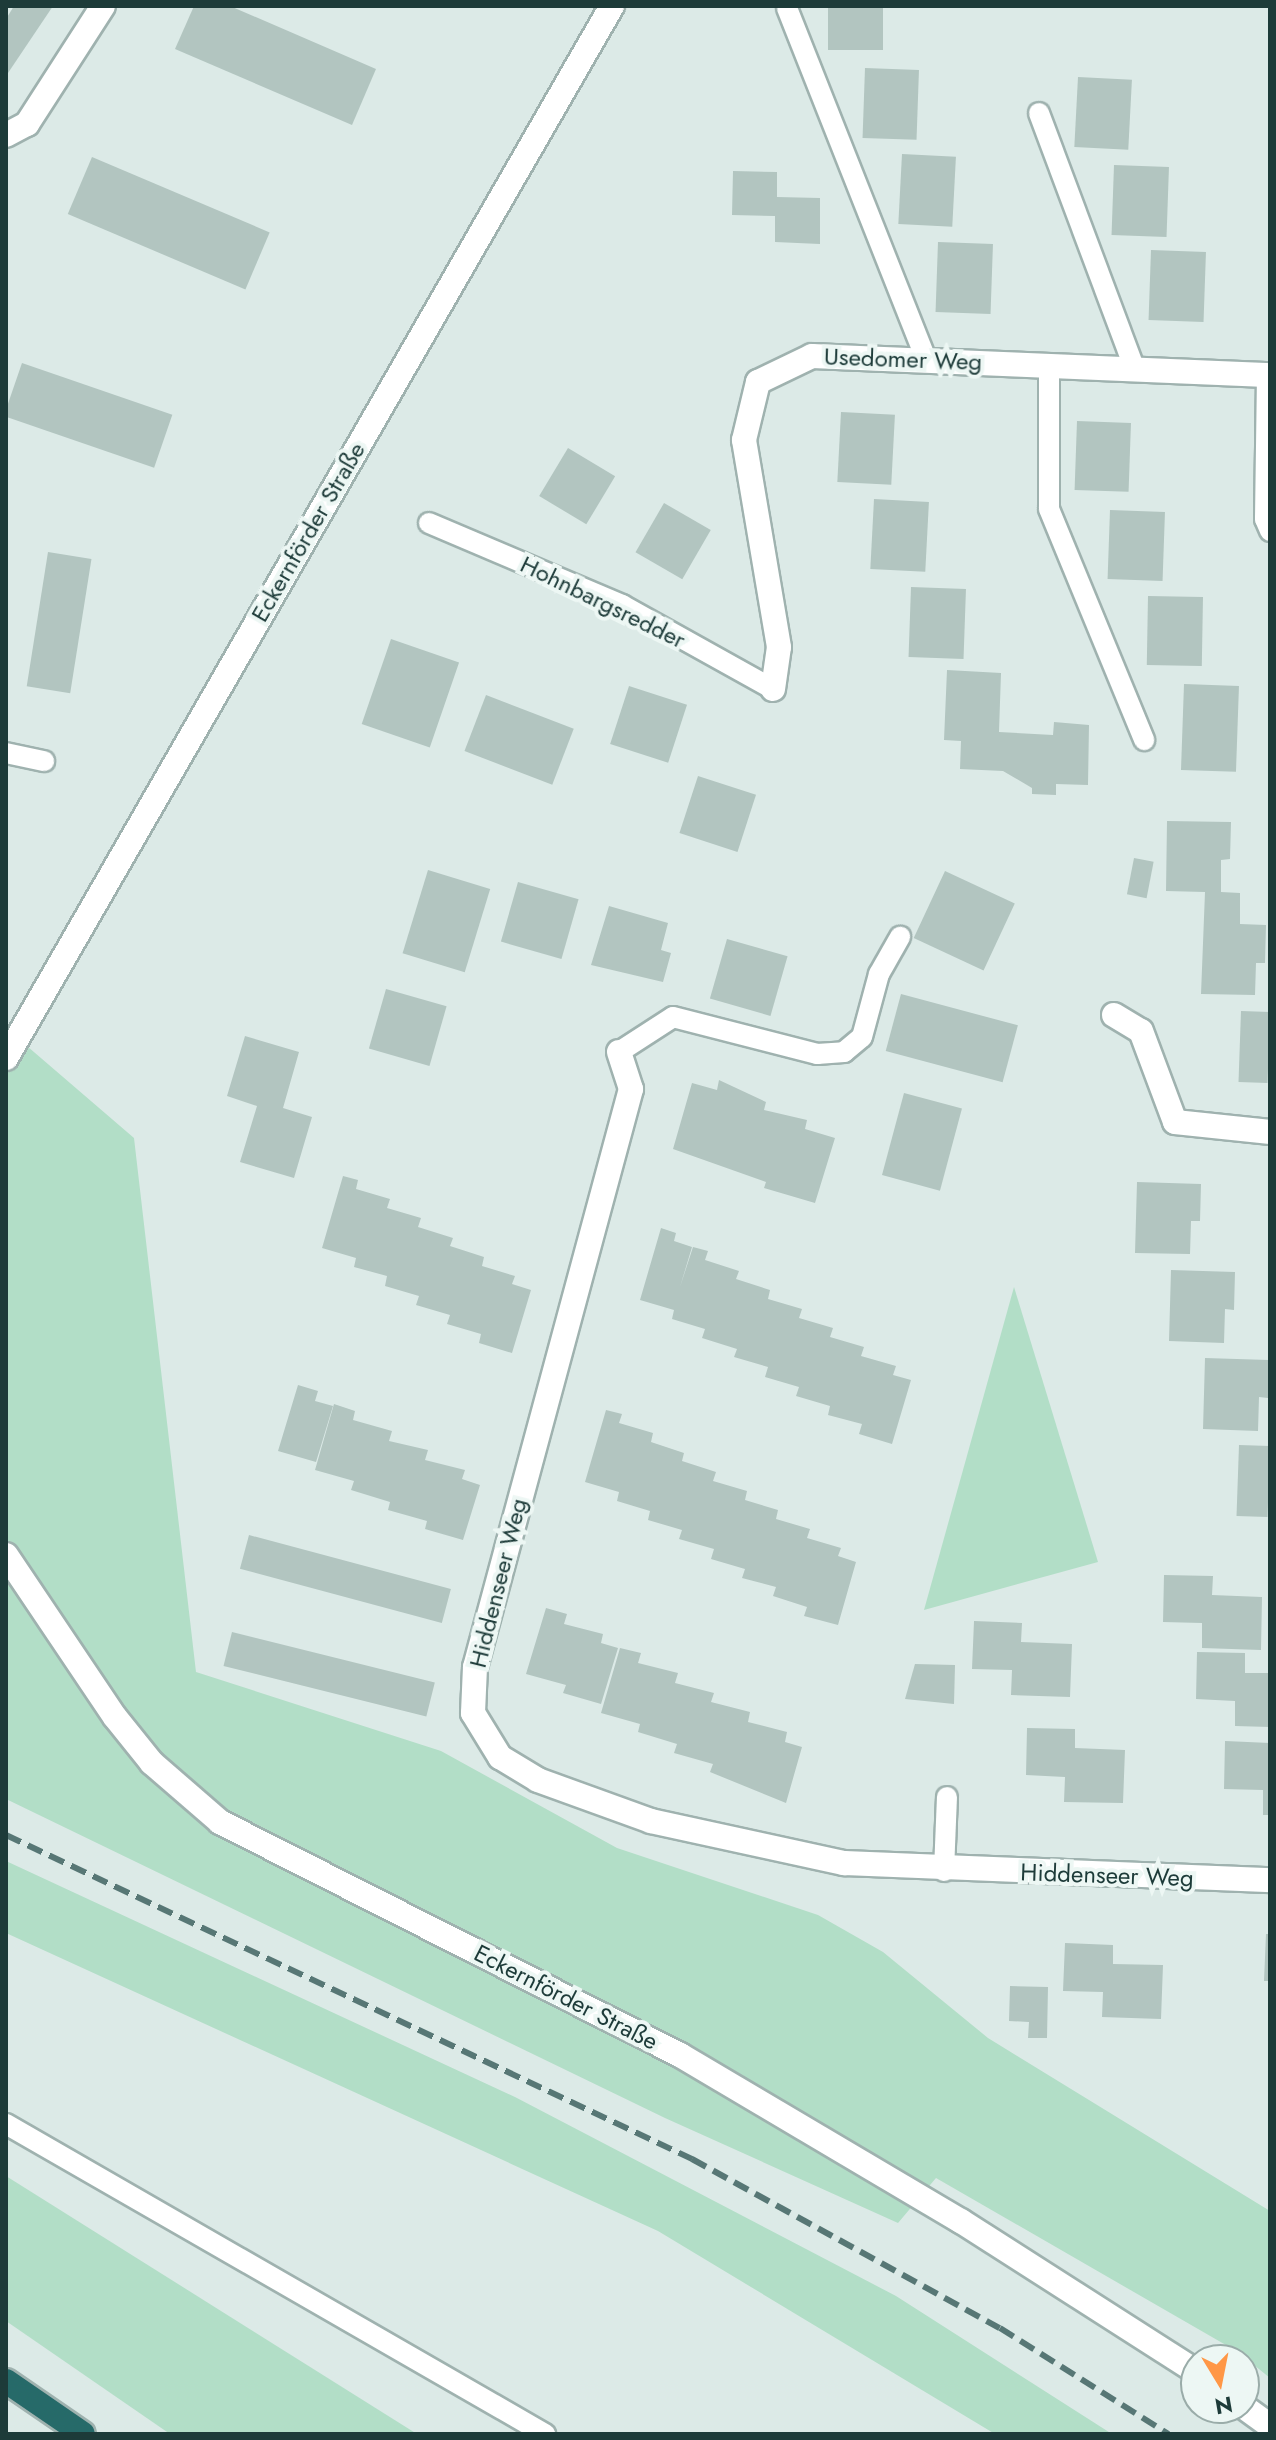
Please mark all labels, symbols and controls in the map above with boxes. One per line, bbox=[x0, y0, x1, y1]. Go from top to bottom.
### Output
street label: Usedomer Weg bbox=[823, 342, 983, 376]
street label: Eckernförder Straße bbox=[245, 437, 371, 627]
street label: Hohnbargsredder bbox=[516, 550, 690, 654]
street label: Hiddenseer Weg bbox=[463, 1495, 533, 1671]
street label: Hiddenseer Weg bbox=[1020, 1858, 1194, 1892]
street label: Eckernförder Straße bbox=[469, 1938, 663, 2056]
north arrow bbox=[1180, 2344, 1260, 2424]
text: N bbox=[1212, 2388, 1235, 2423]

